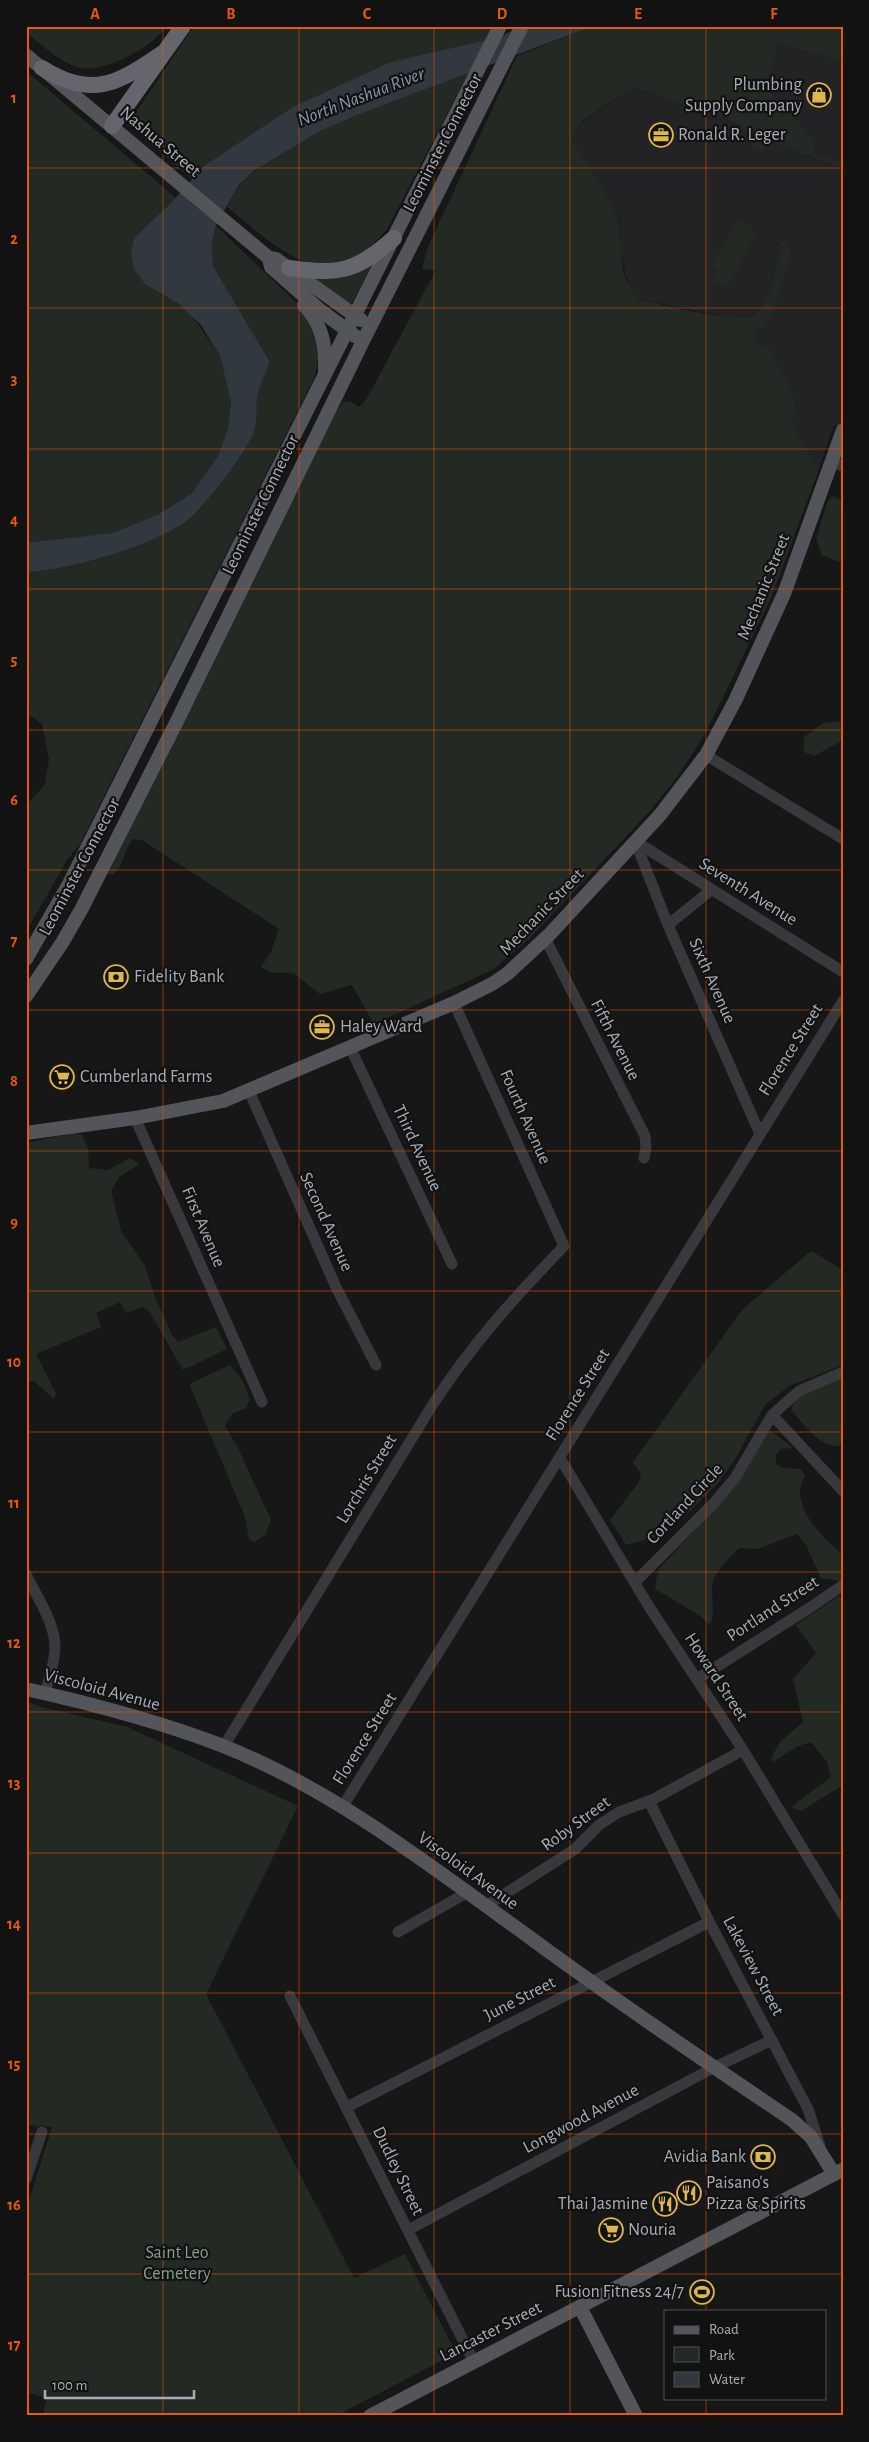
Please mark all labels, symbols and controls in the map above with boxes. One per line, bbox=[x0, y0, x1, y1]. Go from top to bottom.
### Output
text: A bbox=[90, 6, 100, 22]
text: B bbox=[226, 6, 236, 22]
text: C bbox=[363, 6, 372, 22]
text: D bbox=[497, 6, 508, 22]
text: E bbox=[634, 6, 642, 22]
text: F bbox=[770, 6, 778, 22]
water label: North Nashua River bbox=[295, 64, 428, 130]
street label: Leominster Connector bbox=[400, 71, 486, 215]
place label: Plumbing Supply Company bbox=[685, 76, 802, 115]
shop icon: Plumbing Supply Company bbox=[806, 82, 832, 108]
text: 1 bbox=[11, 90, 17, 106]
street label: Nashua Street bbox=[116, 103, 204, 181]
office icon: Ronald R. Leger bbox=[648, 122, 674, 148]
place label: Ronald R. Leger bbox=[678, 126, 786, 144]
text: 2 bbox=[10, 231, 18, 247]
text: 3 bbox=[11, 371, 18, 387]
street label: Leominster Connector bbox=[219, 432, 303, 578]
text: 4 bbox=[10, 512, 18, 528]
street label: Mechanic Street bbox=[735, 531, 794, 643]
text: 5 bbox=[11, 652, 18, 668]
text: 6 bbox=[10, 792, 18, 808]
street label: Leominster Connector bbox=[36, 795, 124, 939]
street label: Seventh Avenue bbox=[696, 855, 800, 929]
street label: Mechanic Street bbox=[496, 865, 588, 959]
text: 7 bbox=[11, 933, 18, 949]
street label: Sixth Avenue bbox=[685, 936, 739, 1026]
bank icon: Fidelity Bank bbox=[103, 964, 129, 990]
place label: Fidelity Bank bbox=[134, 968, 225, 986]
street label: Fifth Avenue bbox=[587, 997, 643, 1083]
street label: Florence Street bbox=[756, 1001, 827, 1099]
office icon: Haley Ward bbox=[309, 1014, 335, 1040]
place label: Haley Ward bbox=[340, 1018, 422, 1036]
supermarket icon: Cumberland Farms bbox=[49, 1064, 75, 1090]
street label: Fourth Avenue bbox=[496, 1067, 554, 1167]
place label: Cumberland Farms bbox=[80, 1068, 212, 1086]
text: 8 bbox=[10, 1073, 18, 1089]
street label: Third Avenue bbox=[389, 1102, 445, 1194]
street label: Second Avenue bbox=[296, 1170, 356, 1274]
street label: First Avenue bbox=[178, 1184, 228, 1270]
text: 9 bbox=[10, 1214, 18, 1230]
street label: Florence Street bbox=[543, 1346, 614, 1444]
text: 10 bbox=[7, 1354, 21, 1370]
street label: Lorchris Street bbox=[334, 1431, 401, 1526]
street label: Cortland Circle bbox=[643, 1460, 727, 1548]
text: 11 bbox=[8, 1495, 20, 1511]
street label: Portland Street bbox=[724, 1573, 822, 1645]
street label: Howard Street bbox=[681, 1630, 751, 1724]
text: 12 bbox=[7, 1635, 21, 1651]
street label: Viscoloid Avenue bbox=[42, 1666, 162, 1714]
street label: Florence Street bbox=[330, 1690, 401, 1788]
text: 13 bbox=[8, 1775, 20, 1791]
street label: Roby Street bbox=[538, 1793, 614, 1855]
street label: Viscoloid Avenue bbox=[414, 1829, 522, 1913]
street label: Lakeview Street bbox=[719, 1913, 787, 2019]
text: 14 bbox=[7, 1916, 21, 1932]
street label: June Street bbox=[481, 1973, 559, 2025]
text: 15 bbox=[8, 2056, 20, 2072]
street label: Longwood Avenue bbox=[520, 2081, 642, 2157]
street label: Dudley Street bbox=[369, 2124, 427, 2218]
bank icon: Avidia Bank bbox=[750, 2144, 776, 2170]
place label: Avidia Bank bbox=[664, 2148, 747, 2166]
place label: Paisano's Pizza & Spirits bbox=[706, 2174, 806, 2213]
restaurant icon: Paisano's Pizza & Spirits bbox=[676, 2180, 702, 2206]
restaurant icon: Thai Jasmine bbox=[652, 2191, 678, 2217]
place label: Thai Jasmine bbox=[558, 2195, 648, 2213]
text: 16 bbox=[7, 2197, 21, 2213]
supermarket icon: Nouria bbox=[598, 2217, 624, 2243]
place label: Nouria bbox=[628, 2221, 676, 2239]
park label: Saint Leo Cemetery bbox=[143, 2244, 211, 2283]
sports icon: Fusion Fitness 24/7 bbox=[689, 2279, 715, 2305]
place label: Fusion Fitness 24/7 bbox=[555, 2283, 684, 2301]
street label: Lancaster Street bbox=[437, 2299, 545, 2365]
legend bbox=[664, 2310, 826, 2400]
text: Road bbox=[709, 2322, 739, 2337]
text: 17 bbox=[8, 2337, 20, 2353]
text: Park bbox=[709, 2348, 735, 2363]
scale bar bbox=[45, 2367, 194, 2399]
text: Water bbox=[709, 2372, 745, 2387]
text: 100 m bbox=[52, 2378, 87, 2393]

